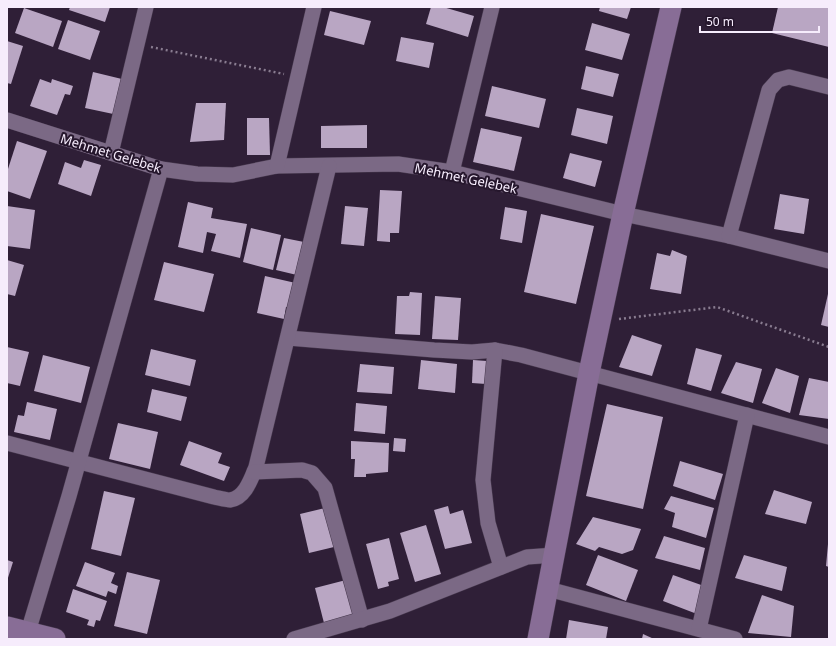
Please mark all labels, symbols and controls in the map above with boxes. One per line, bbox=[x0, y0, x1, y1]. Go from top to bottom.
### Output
scale bar bbox=[700, 8, 819, 34]
text: 50 m bbox=[706, 13, 734, 30]
street label: Mehmet Gelebek bbox=[58, 129, 164, 177]
street label: Mehmet Gelebek bbox=[413, 158, 519, 198]

